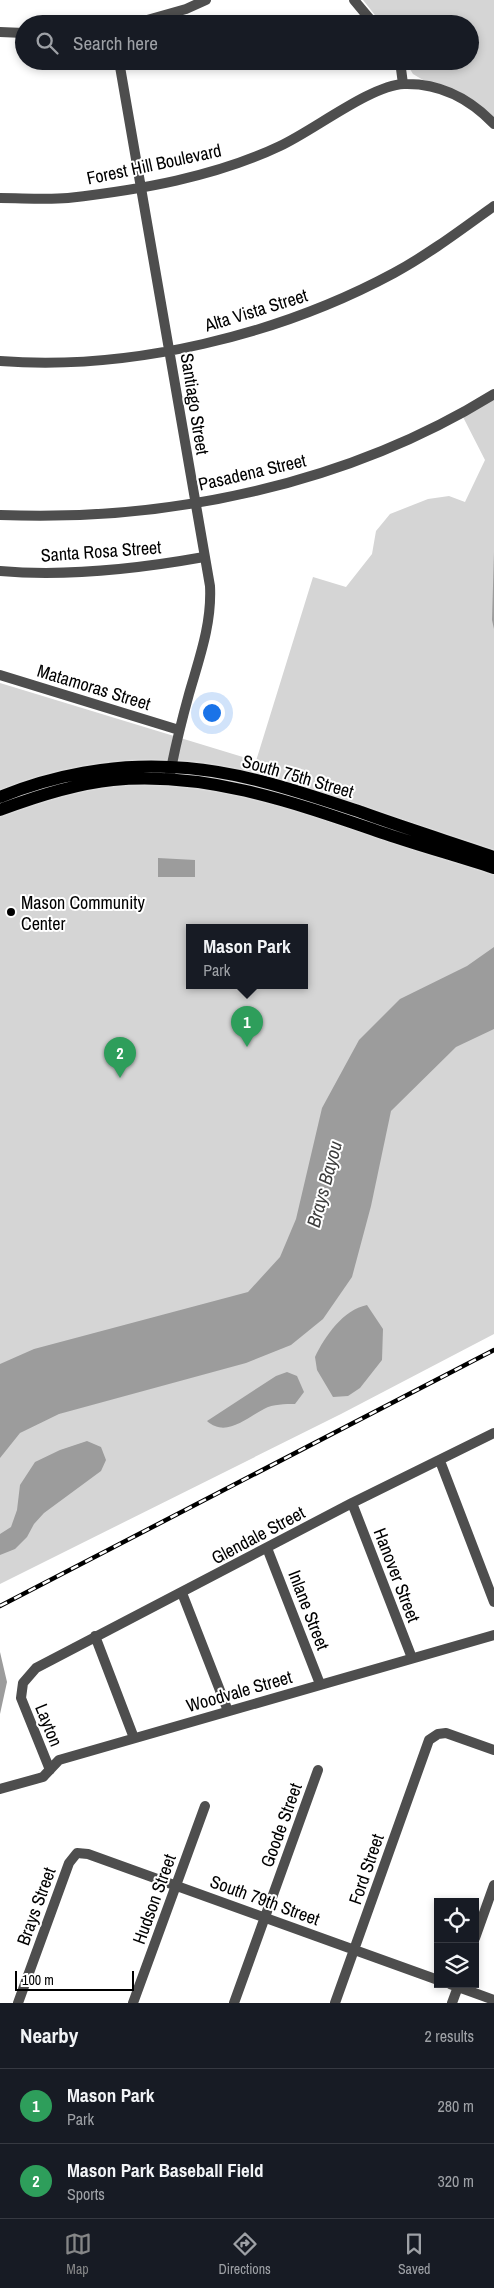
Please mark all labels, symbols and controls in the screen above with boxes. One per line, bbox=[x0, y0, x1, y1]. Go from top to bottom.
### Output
search box bbox=[15, 15, 479, 70]
icon: search bbox=[33, 29, 61, 57]
text: Search here bbox=[73, 30, 158, 56]
street label: Forest Hill Boulevard bbox=[84, 138, 224, 190]
street label: Alta Vista Street bbox=[201, 282, 311, 338]
street label: Santiago Street bbox=[175, 351, 215, 457]
street label: Pasadena Street bbox=[196, 447, 308, 497]
street label: Santa Rosa Street bbox=[40, 534, 162, 568]
street label: Matamoras Street bbox=[34, 658, 154, 716]
your location bbox=[199, 700, 225, 726]
street label: South 75th Street bbox=[239, 748, 357, 804]
place label: Mason Community Center bbox=[21, 890, 145, 936]
marker: Mason Community Center bbox=[5, 906, 17, 918]
popup bbox=[186, 924, 308, 989]
text: Mason Park bbox=[203, 933, 291, 959]
text: Park bbox=[203, 959, 230, 981]
pin: 1 bbox=[231, 1006, 263, 1047]
pin: 2 bbox=[104, 1037, 136, 1078]
water label: Brays Bayou bbox=[300, 1138, 348, 1230]
street label: Glendale Street bbox=[207, 1500, 309, 1570]
street label: Hanover Street bbox=[368, 1524, 426, 1626]
street label: Inlane Street bbox=[282, 1566, 336, 1654]
street label: Woodvale Street bbox=[183, 1664, 295, 1718]
street label: Layton bbox=[29, 1700, 69, 1750]
street label: Goode Street bbox=[254, 1779, 308, 1871]
street label: Ford Street bbox=[342, 1830, 390, 1908]
street label: Hudson Street bbox=[126, 1850, 182, 1948]
street label: Brays Street bbox=[10, 1864, 62, 1948]
street label: South 79th Street bbox=[207, 1869, 323, 1931]
map controls bbox=[434, 1898, 479, 1988]
button: locate bbox=[434, 1898, 479, 1943]
button: layers bbox=[434, 1943, 479, 1988]
scale bar bbox=[15, 1968, 134, 1991]
text: 100 m bbox=[22, 1971, 54, 1989]
text: Nearby bbox=[20, 2021, 78, 2050]
text: 2 results bbox=[424, 2025, 474, 2047]
text: Mason Park bbox=[67, 2082, 154, 2108]
text: 1 bbox=[32, 2095, 40, 2117]
text: 280 m bbox=[438, 2095, 474, 2117]
text: Park bbox=[67, 2108, 94, 2130]
text: Mason Park Baseball Field bbox=[67, 2157, 264, 2183]
text: 2 bbox=[32, 2170, 40, 2192]
text: 320 m bbox=[438, 2170, 474, 2192]
text: Sports bbox=[67, 2183, 105, 2205]
tab: Map bbox=[64, 2230, 92, 2278]
tab: Directions bbox=[219, 2230, 271, 2278]
tab: Saved bbox=[398, 2230, 430, 2278]

